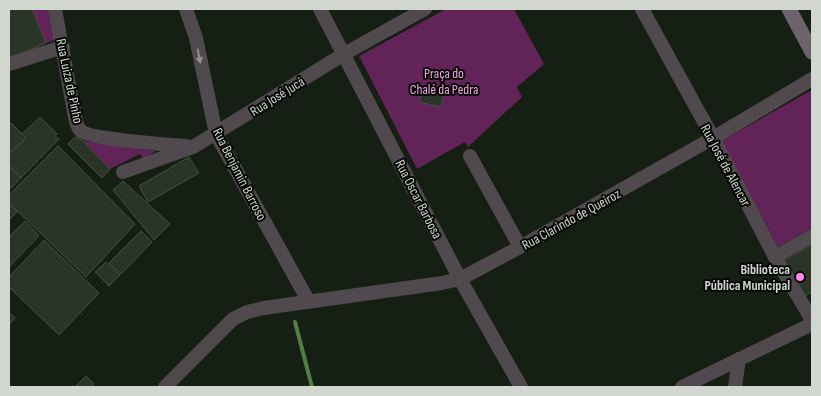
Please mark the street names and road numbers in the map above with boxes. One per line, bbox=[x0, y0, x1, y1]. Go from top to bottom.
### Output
street label: Rua Luiza de Pinho bbox=[52, 37, 87, 125]
street label: Rua José Jucá bbox=[247, 73, 308, 120]
street label: Rua José de Alencar bbox=[697, 121, 754, 209]
street label: Rua Benjamin Barroso bbox=[209, 125, 270, 224]
street label: Rua Oscar Barbosa bbox=[391, 157, 446, 242]
street label: Rua Clarindo de Queiroz bbox=[519, 185, 624, 254]

